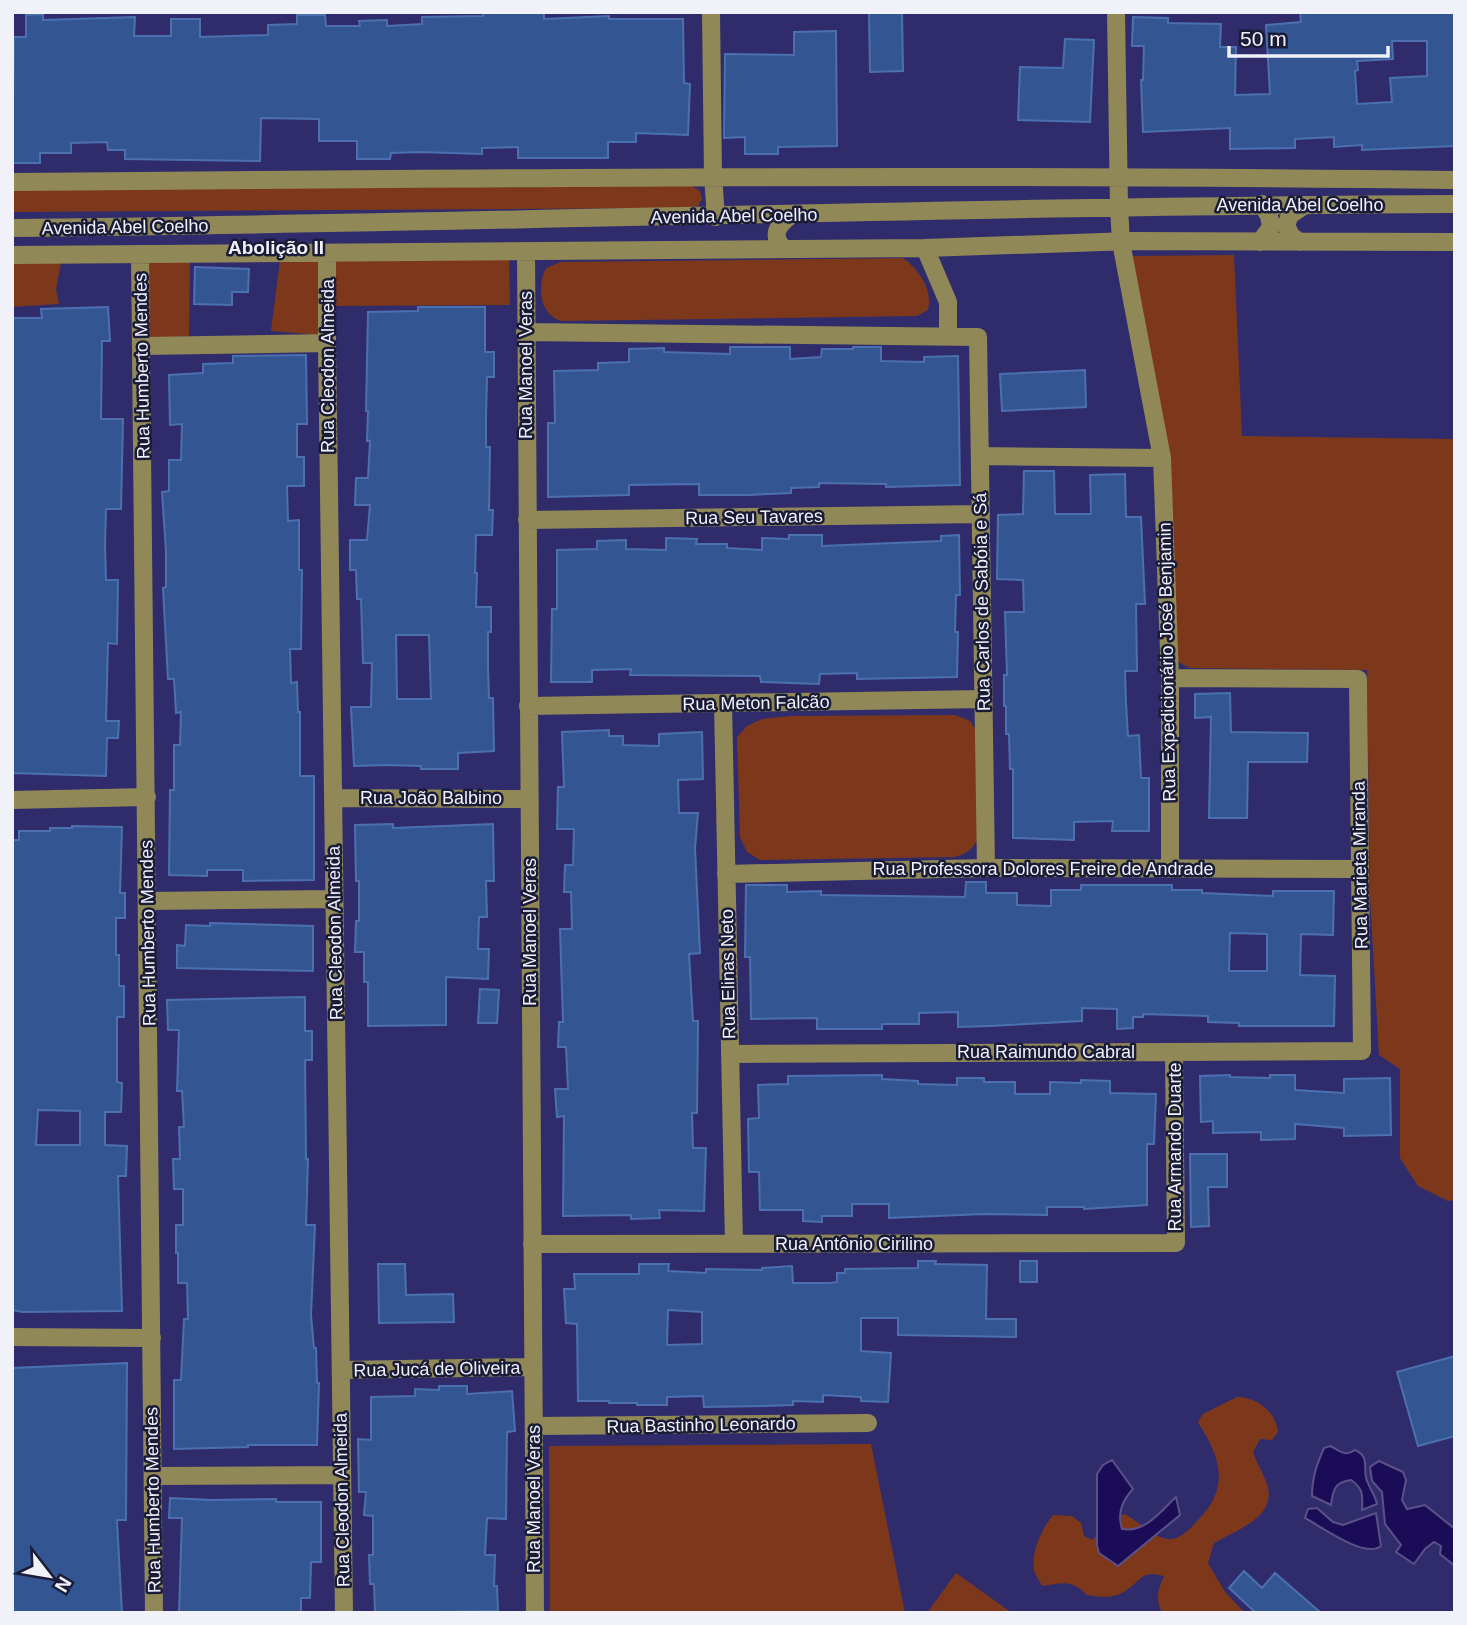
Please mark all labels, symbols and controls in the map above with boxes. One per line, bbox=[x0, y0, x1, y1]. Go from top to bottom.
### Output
scale bar bbox=[1229, 14, 1388, 58]
text: 50 m bbox=[1240, 27, 1287, 50]
street label: Avenida Abel Coelho bbox=[1217, 195, 1383, 215]
street label: Avenida Abel Coelho bbox=[650, 205, 818, 227]
street label: Avenida Abel Coelho bbox=[41, 216, 209, 238]
district label: Abolição II bbox=[228, 237, 324, 258]
street label: Rua Humberto Mendes bbox=[130, 273, 154, 459]
street label: Rua Cleodon Almeida bbox=[318, 278, 338, 453]
street label: Rua Manoel Veras bbox=[516, 291, 536, 439]
street label: Rua Carlos de Sabóia e Sá bbox=[970, 492, 994, 711]
street label: Rua Seu Tavares bbox=[685, 506, 823, 528]
street label: Rua Expedicionário José Benjamin bbox=[1155, 522, 1179, 802]
street label: Rua Meton Falcão bbox=[682, 692, 830, 714]
street label: Rua Marieta Miranda bbox=[1349, 780, 1371, 949]
street label: Rua João Balbino bbox=[360, 788, 502, 808]
street label: Rua Humberto Mendes bbox=[136, 840, 160, 1026]
street label: Rua Cleodon Almeida bbox=[323, 845, 347, 1020]
street label: Rua Manoel Veras bbox=[520, 858, 540, 1006]
street label: Rua Professora Dolores Freire de Andrade bbox=[872, 859, 1214, 879]
street label: Rua Elinas Neto bbox=[717, 909, 739, 1039]
street label: Rua Raimundo Cabral bbox=[957, 1042, 1135, 1062]
street label: Rua Armando Duarte bbox=[1165, 1062, 1185, 1232]
street label: Rua Antônio Cirilino bbox=[775, 1234, 933, 1254]
street label: Rua Jucá de Oliveira bbox=[353, 1358, 522, 1380]
street label: Rua Humberto Mendes bbox=[141, 1407, 165, 1593]
street label: Rua Cleodon Almeida bbox=[330, 1412, 354, 1587]
street label: Rua Bastinho Leonardo bbox=[606, 1413, 796, 1437]
street label: Rua Manoel Veras bbox=[524, 1425, 544, 1573]
north arrow bbox=[14, 1541, 84, 1611]
text: N bbox=[51, 1573, 76, 1596]

